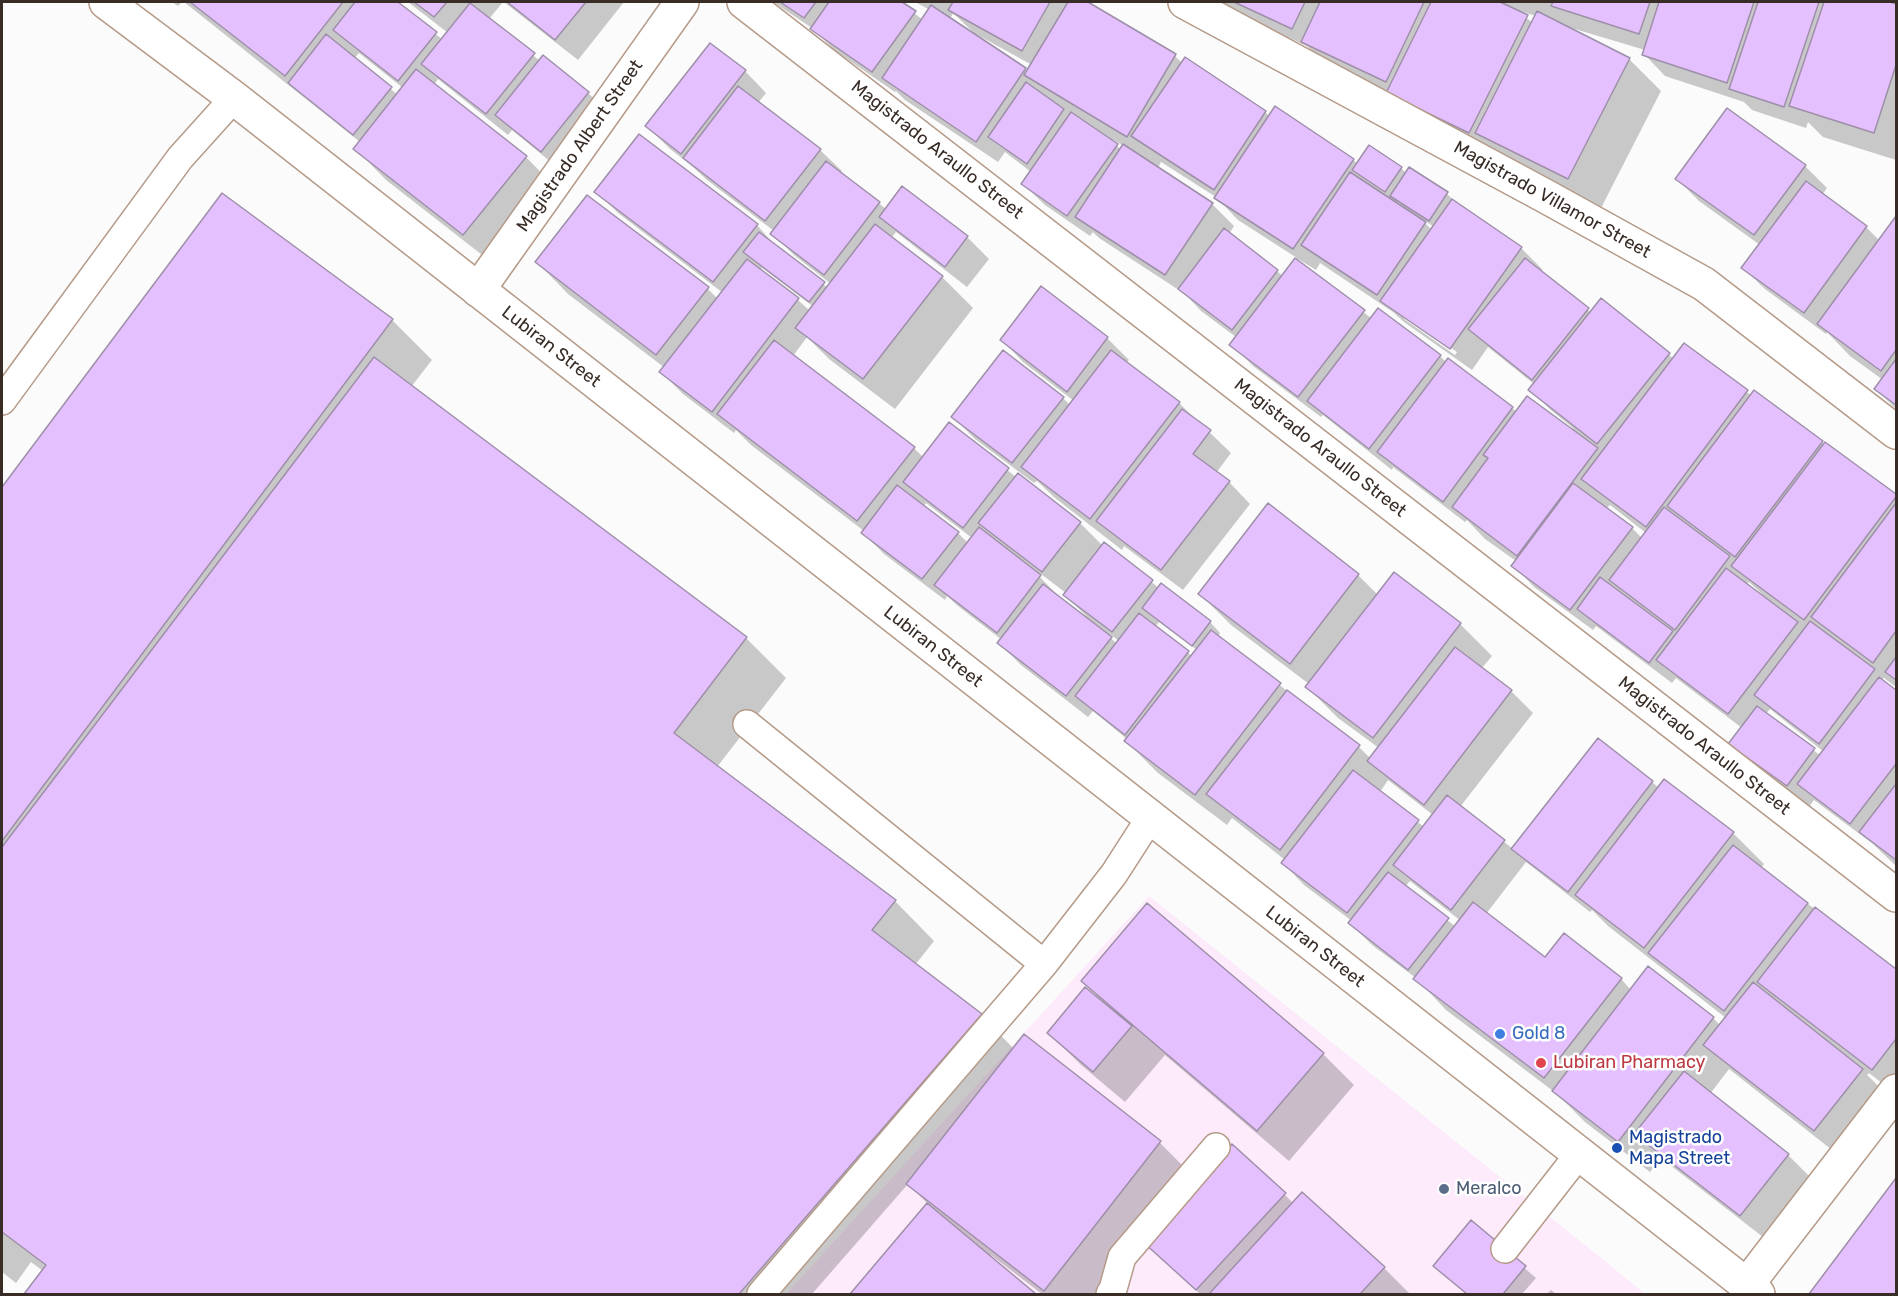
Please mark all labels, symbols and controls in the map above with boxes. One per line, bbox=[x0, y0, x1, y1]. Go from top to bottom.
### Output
street label: Magistrado Albert Street bbox=[512, 56, 648, 236]
street label: Magistrado Araullo Street bbox=[847, 76, 1027, 224]
street label: Magistrado Villamor Street bbox=[1450, 137, 1654, 263]
street label: Lubiran Street bbox=[497, 302, 605, 392]
street label: Magistrado Araullo Street bbox=[1230, 374, 1410, 522]
street label: Lubiran Street bbox=[879, 602, 987, 692]
street label: Magistrado Araullo Street bbox=[1614, 672, 1794, 820]
street label: Lubiran Street bbox=[1261, 902, 1369, 992]
place label: Gold 8 bbox=[1512, 1023, 1566, 1045]
marker: Gold 8 bbox=[1493, 1027, 1507, 1041]
place label: Lubiran Pharmacy bbox=[1553, 1052, 1706, 1074]
marker: Lubiran Pharmacy bbox=[1534, 1056, 1548, 1070]
place label: Magistrado Mapa Street bbox=[1629, 1127, 1730, 1170]
marker: Magistrado Mapa Street bbox=[1610, 1141, 1624, 1155]
place label: Meralco bbox=[1456, 1178, 1522, 1200]
marker: Meralco bbox=[1437, 1182, 1451, 1196]

